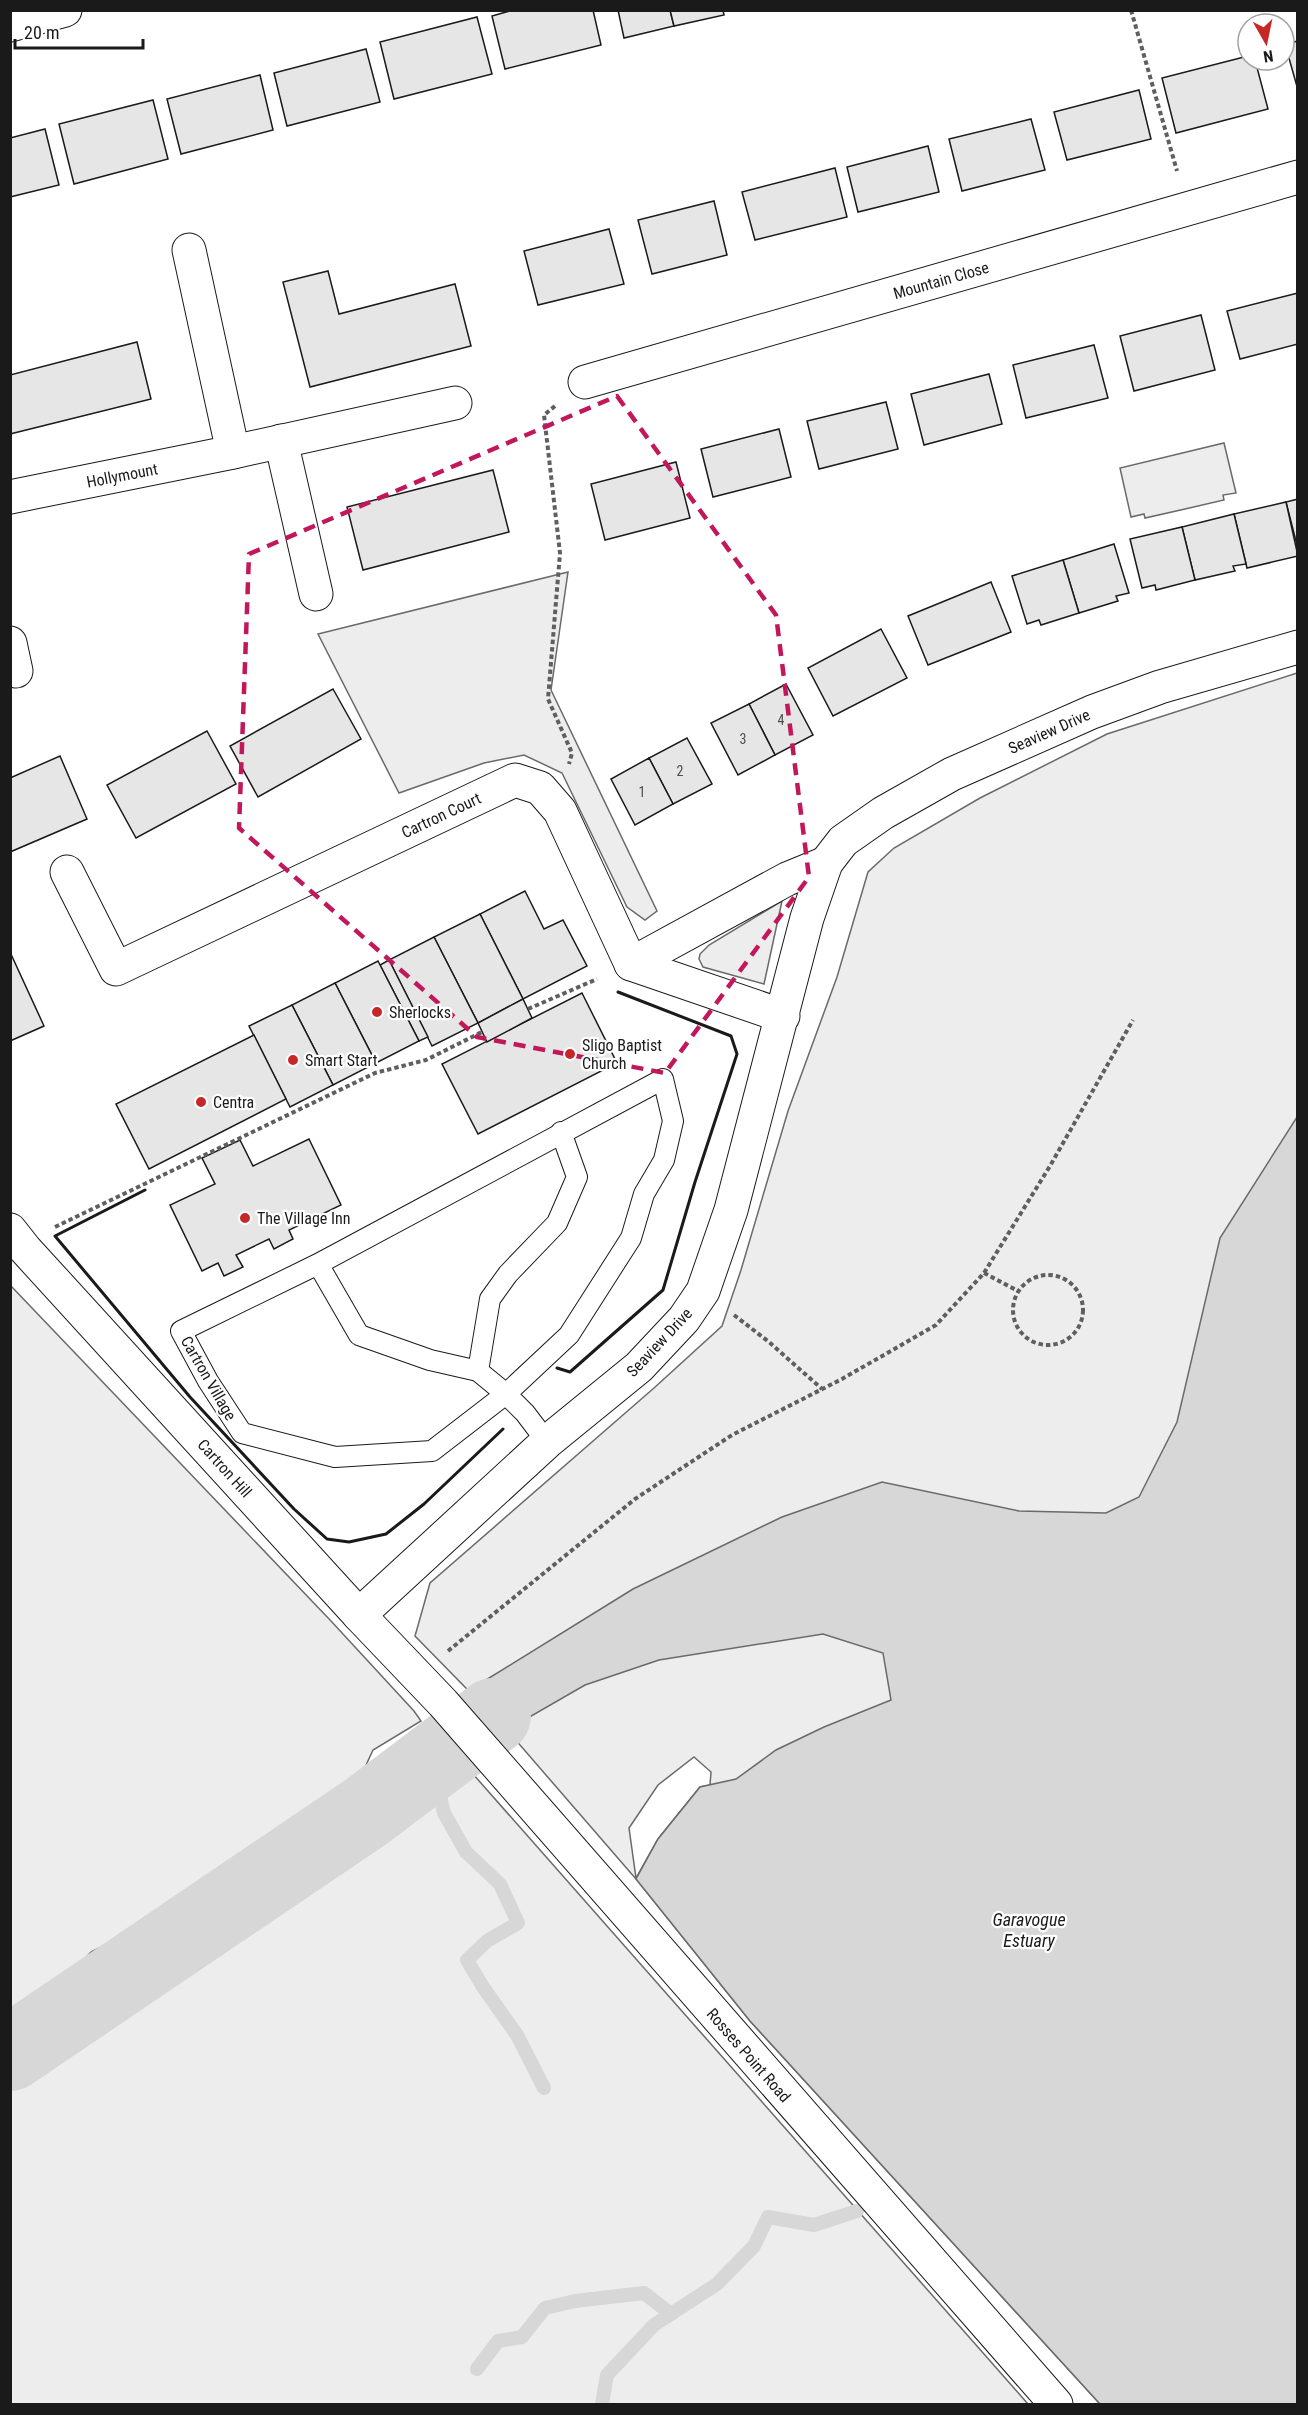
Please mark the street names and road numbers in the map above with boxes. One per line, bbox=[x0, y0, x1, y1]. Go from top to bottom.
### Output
street label: Mountain Close bbox=[891, 258, 991, 303]
street label: Hollymount bbox=[85, 459, 160, 492]
street label: Seaview Drive bbox=[1005, 705, 1093, 758]
street label: Cartron Court bbox=[398, 789, 484, 842]
street label: Seaview Drive bbox=[623, 1304, 696, 1381]
street label: Cartron Village bbox=[177, 1333, 240, 1424]
street label: Cartron Hill bbox=[194, 1435, 256, 1501]
street label: Rosses Point Road bbox=[703, 2004, 795, 2106]

